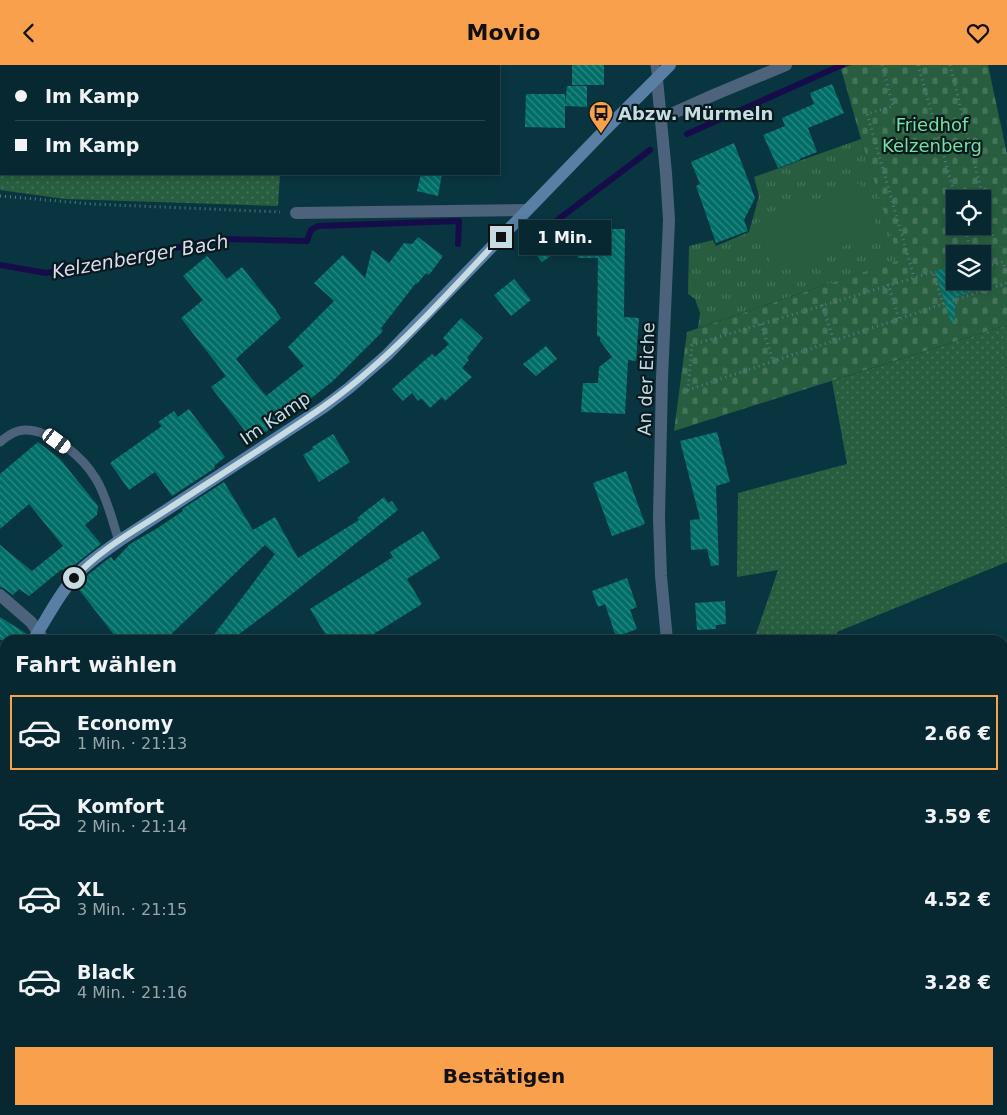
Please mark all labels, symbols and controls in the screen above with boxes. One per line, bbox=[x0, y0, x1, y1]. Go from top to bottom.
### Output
icon: back bbox=[15, 19, 43, 47]
icon: heart bbox=[964, 19, 992, 47]
text: Movio bbox=[466, 20, 541, 45]
text: Im Kamp bbox=[45, 85, 139, 107]
bus stop icon: Abzw. Mürmeln bbox=[588, 100, 614, 134]
place label: Abzw. Mürmeln bbox=[618, 103, 773, 124]
park label: Friedhof Kelzenberg bbox=[882, 114, 982, 156]
text: Im Kamp bbox=[45, 134, 139, 156]
map controls bbox=[946, 190, 991, 290]
button: locate bbox=[946, 190, 991, 235]
callout: 1 Min. bbox=[518, 219, 611, 255]
route end bbox=[490, 226, 512, 248]
text: 1 Min. bbox=[537, 228, 593, 247]
water label: Kelzenberger Bach bbox=[50, 230, 230, 282]
button: layers bbox=[946, 245, 991, 290]
street label: An der Eiche bbox=[634, 322, 658, 436]
street label: Im Kamp bbox=[236, 387, 314, 449]
car bbox=[40, 426, 73, 456]
route start bbox=[63, 567, 85, 589]
text: Fahrt wählen bbox=[15, 652, 177, 677]
icon: car bbox=[17, 710, 62, 755]
text: Economy bbox=[77, 712, 173, 734]
text: 2.66 € bbox=[924, 722, 991, 744]
text: 1 Min. · 21:13 bbox=[77, 734, 187, 753]
icon: car bbox=[17, 793, 62, 838]
text: Komfort bbox=[77, 795, 164, 817]
text: 3.59 € bbox=[924, 805, 991, 827]
text: 2 Min. · 21:14 bbox=[77, 817, 187, 836]
icon: car bbox=[17, 876, 62, 921]
text: XL bbox=[77, 878, 104, 900]
text: 4.52 € bbox=[924, 888, 991, 910]
text: 3 Min. · 21:15 bbox=[77, 900, 187, 919]
icon: car bbox=[17, 959, 62, 1004]
text: Black bbox=[77, 961, 135, 983]
text: 3.28 € bbox=[924, 971, 991, 993]
text: 4 Min. · 21:16 bbox=[77, 983, 187, 1002]
button: Bestätigen bbox=[15, 1047, 993, 1105]

